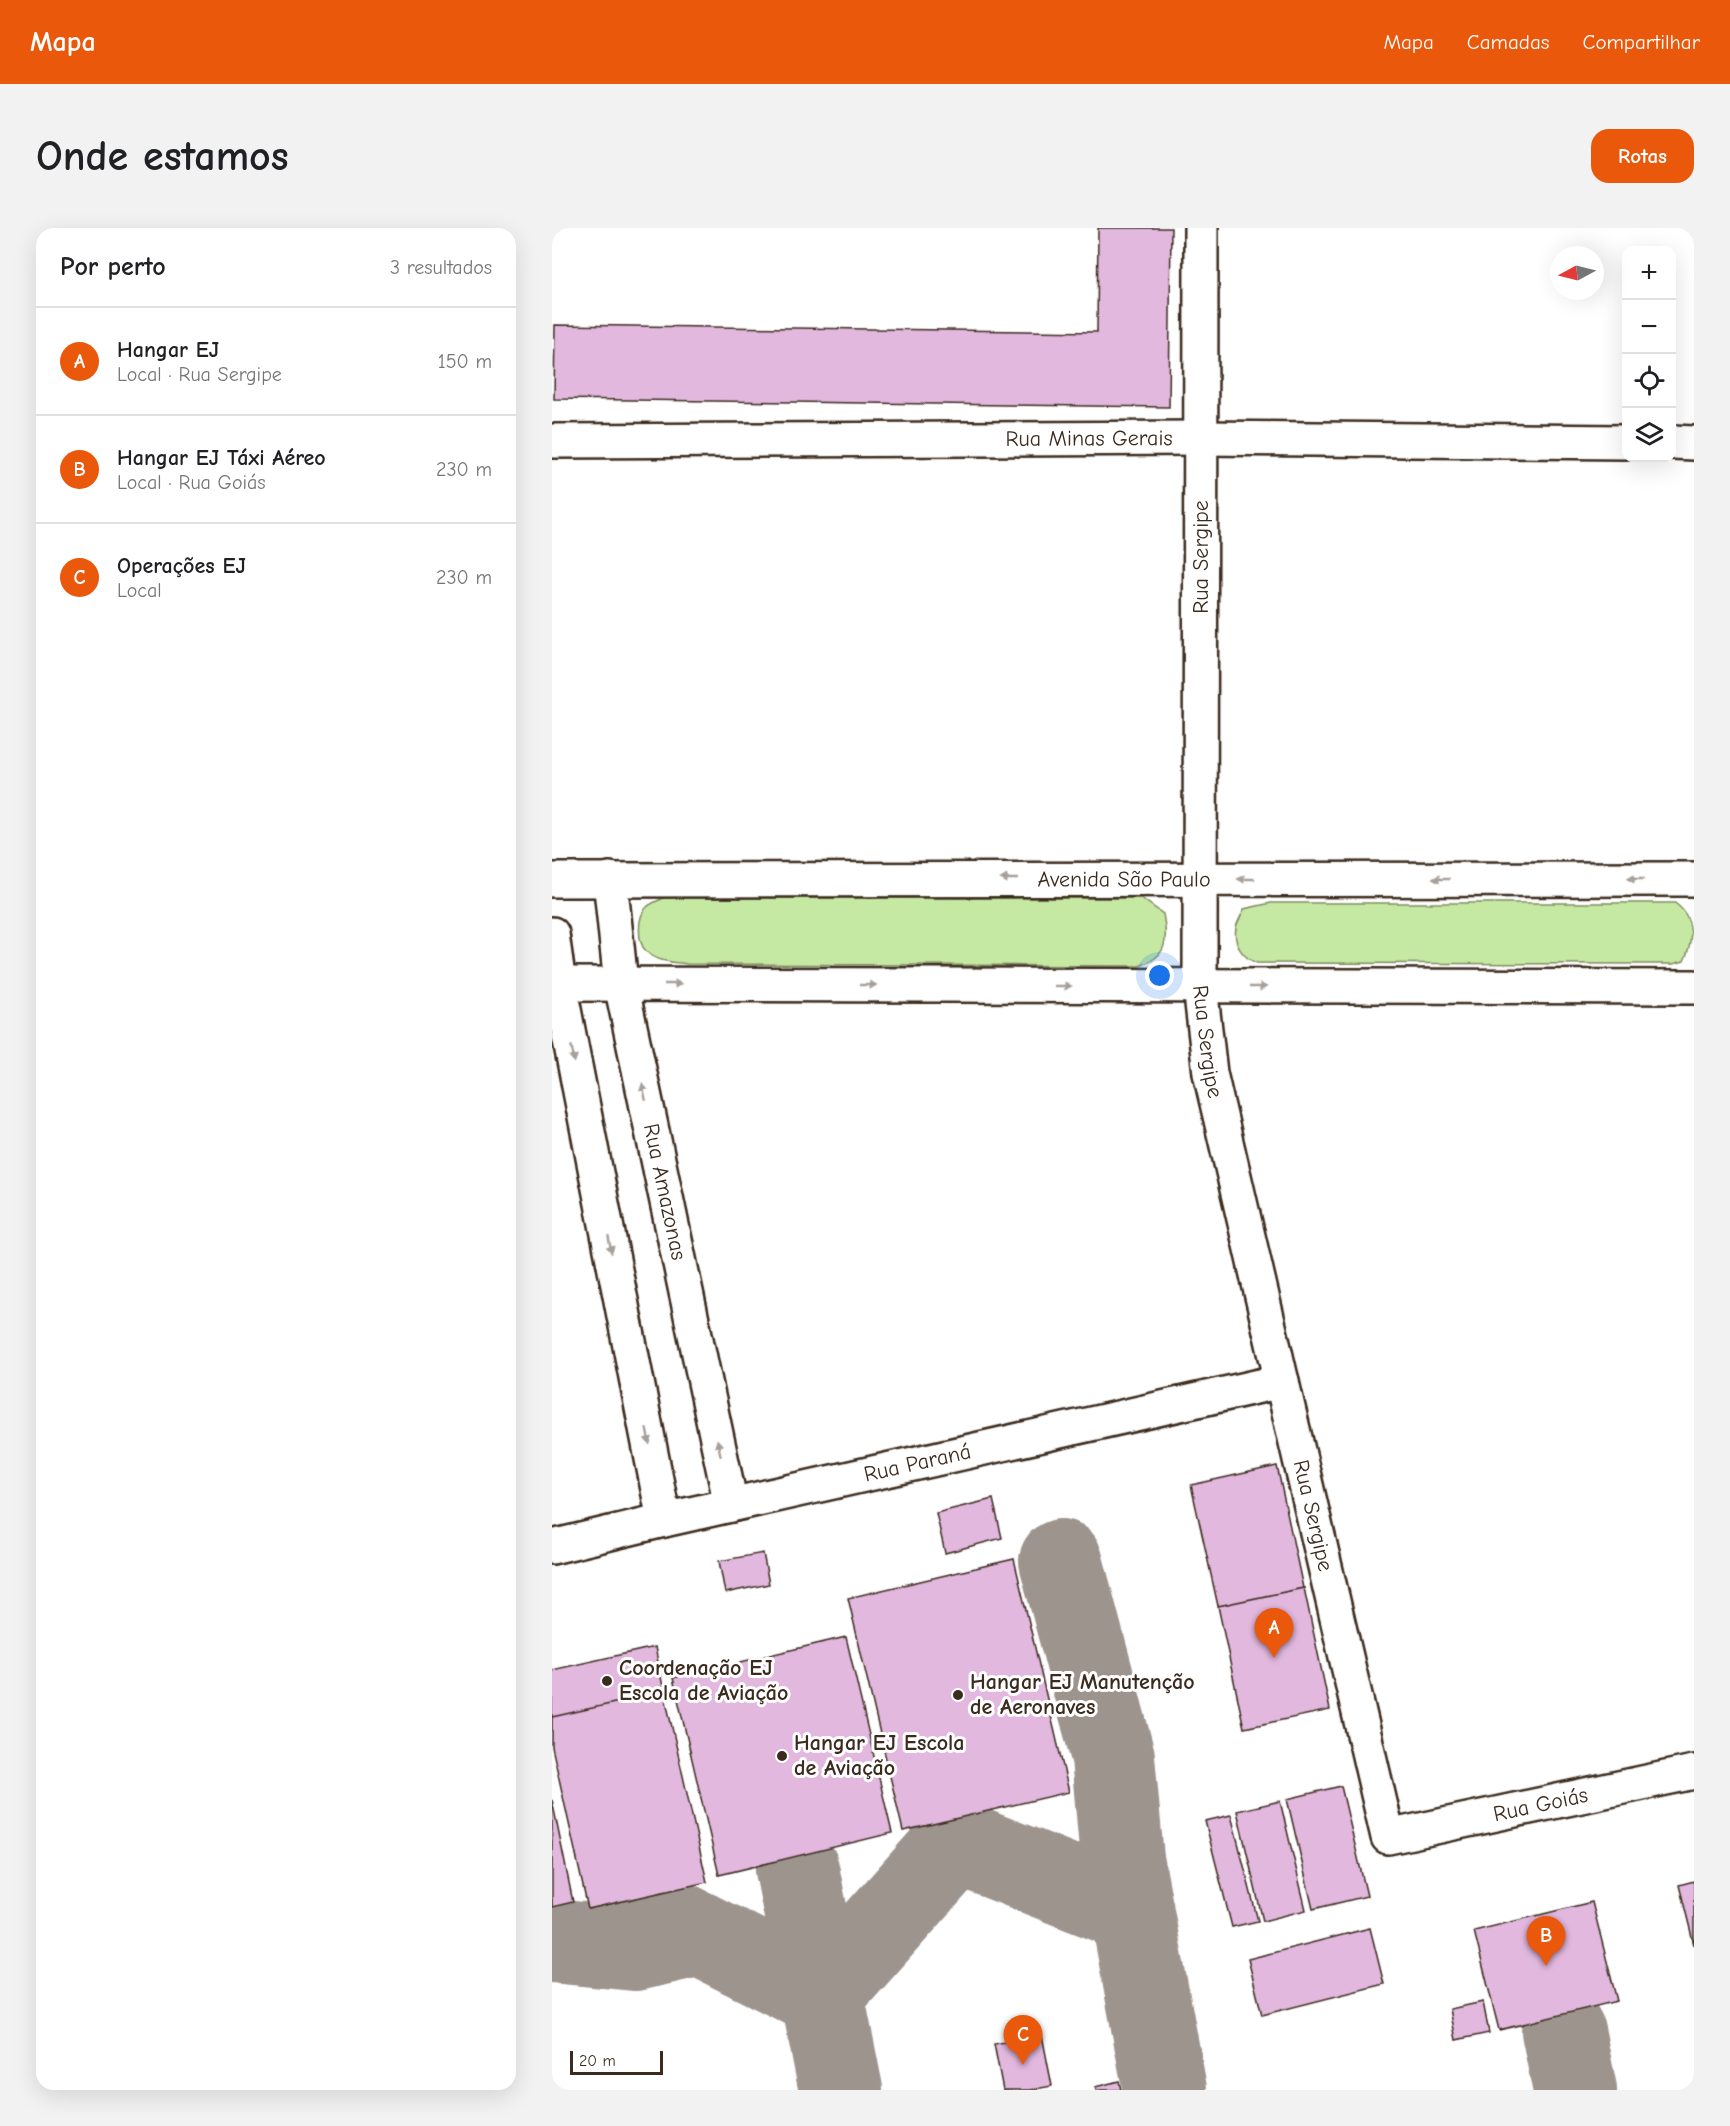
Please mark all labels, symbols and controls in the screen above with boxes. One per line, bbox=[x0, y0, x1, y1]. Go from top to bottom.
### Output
text: Mapa bbox=[30, 26, 96, 58]
text: Mapa bbox=[1383, 30, 1434, 54]
text: Camadas bbox=[1467, 30, 1550, 54]
text: Compartilhar bbox=[1583, 30, 1700, 54]
button: Rotas bbox=[1591, 129, 1694, 183]
text: Onde estamos bbox=[36, 132, 289, 181]
north arrow bbox=[1550, 246, 1604, 300]
map controls bbox=[1622, 246, 1676, 462]
button: + bbox=[1622, 246, 1676, 300]
text: Por perto bbox=[60, 252, 166, 282]
text: 3 resultados bbox=[390, 256, 492, 279]
button: − bbox=[1622, 300, 1676, 354]
text: Hangar EJ bbox=[117, 337, 219, 363]
text: A bbox=[74, 350, 85, 373]
text: 150 m bbox=[438, 350, 492, 373]
button: locate bbox=[1622, 354, 1676, 408]
text: Local · Rua Sergipe bbox=[117, 363, 282, 386]
button: layers bbox=[1622, 408, 1676, 462]
street label: Rua Minas Gerais bbox=[1005, 425, 1173, 452]
text: Hangar EJ Táxi Aéreo bbox=[117, 445, 326, 471]
text: B bbox=[73, 458, 86, 481]
text: 230 m bbox=[436, 458, 492, 481]
text: Local · Rua Goiás bbox=[117, 471, 266, 494]
street label: Rua Sergipe bbox=[1188, 500, 1214, 614]
text: Operações EJ bbox=[117, 553, 246, 579]
text: C bbox=[73, 566, 86, 589]
text: 230 m bbox=[436, 566, 492, 589]
text: Local bbox=[117, 579, 162, 602]
street label: Avenida São Paulo bbox=[1037, 866, 1211, 893]
one-way arrow bbox=[999, 874, 1018, 884]
one-way arrow bbox=[1236, 874, 1255, 884]
one-way arrow bbox=[1431, 874, 1450, 884]
one-way arrow bbox=[1626, 874, 1645, 884]
your location bbox=[1145, 961, 1174, 990]
one-way arrow bbox=[664, 980, 683, 989]
one-way arrow bbox=[859, 980, 878, 990]
one-way arrow bbox=[1054, 981, 1073, 991]
one-way arrow bbox=[1249, 982, 1268, 992]
street label: Rua Sergipe bbox=[1187, 984, 1228, 1101]
one-way arrow bbox=[569, 1044, 578, 1063]
one-way arrow bbox=[638, 1083, 648, 1102]
street label: Rua Amazonas bbox=[638, 1121, 692, 1262]
one-way arrow bbox=[606, 1236, 615, 1255]
one-way arrow bbox=[644, 1427, 653, 1446]
one-way arrow bbox=[714, 1438, 723, 1457]
street label: Rua Paraná bbox=[861, 1438, 974, 1488]
street label: Rua Sergipe bbox=[1288, 1457, 1339, 1574]
pin: A bbox=[1254, 1608, 1294, 1658]
place label: Coordenação EJ Escola de Aviação bbox=[619, 1655, 788, 1706]
place label: Hangar EJ Manutenção de Aeronaves bbox=[970, 1669, 1195, 1720]
marker: Coordenação EJ Escola de Aviação bbox=[600, 1674, 614, 1688]
marker: Hangar EJ Manutenção de Aeronaves bbox=[951, 1688, 965, 1702]
place label: Hangar EJ Escola de Aviação bbox=[794, 1730, 964, 1781]
marker: Hangar EJ Escola de Aviação bbox=[775, 1749, 789, 1763]
street label: Rua Goiás bbox=[1491, 1782, 1590, 1827]
pin: B bbox=[1526, 1916, 1566, 1966]
pin: C bbox=[1004, 2016, 1042, 2065]
scale bar bbox=[570, 2048, 663, 2076]
text: 20 m bbox=[579, 2052, 616, 2070]

